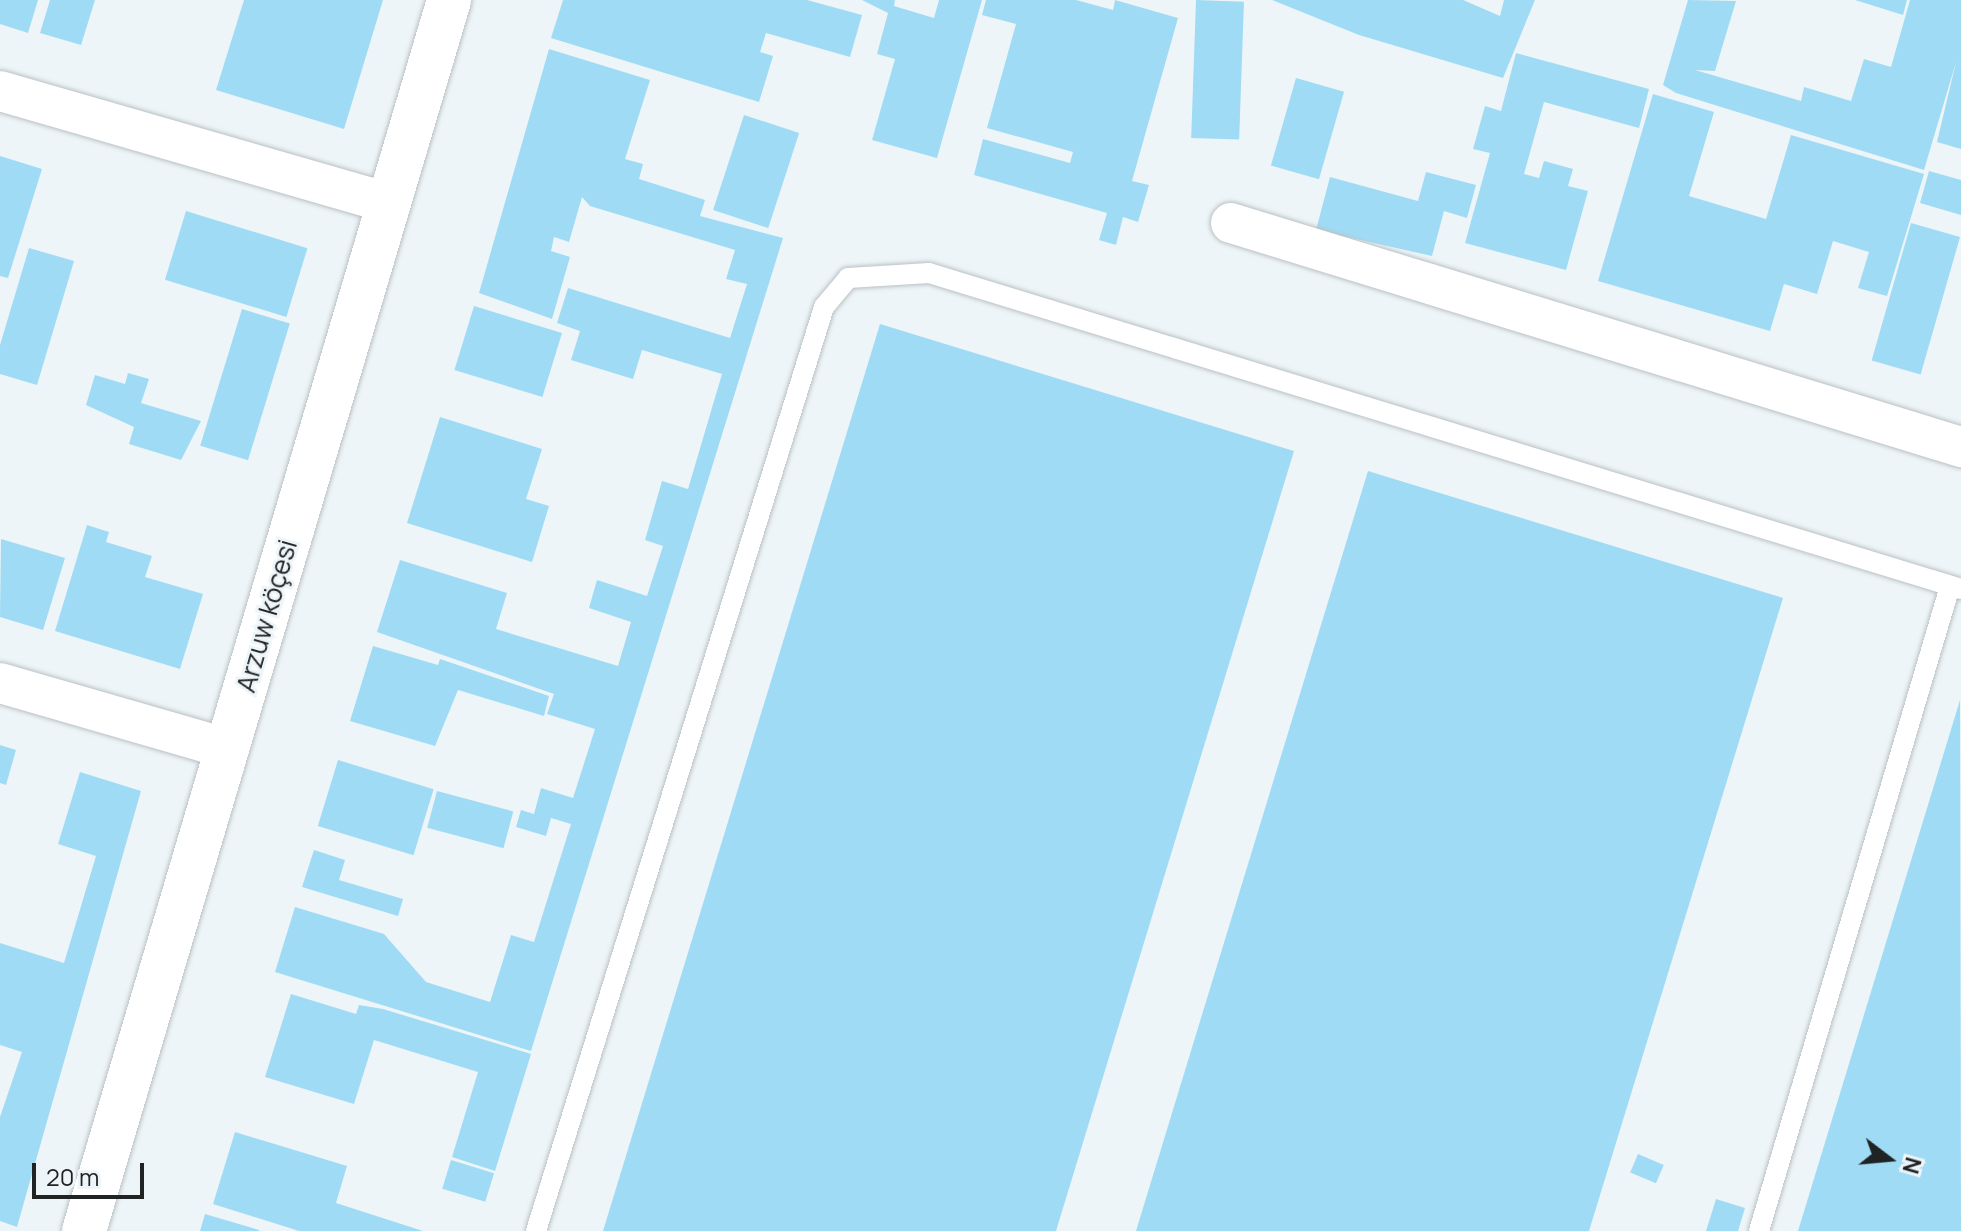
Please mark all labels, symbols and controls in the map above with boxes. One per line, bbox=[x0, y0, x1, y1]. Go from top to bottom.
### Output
street label: Arzuw köçesi bbox=[230, 536, 304, 696]
north arrow bbox=[1849, 1119, 1929, 1199]
scale bar bbox=[36, 1147, 148, 1197]
text: N bbox=[1895, 1154, 1929, 1177]
text: 20 m bbox=[46, 1160, 99, 1193]

